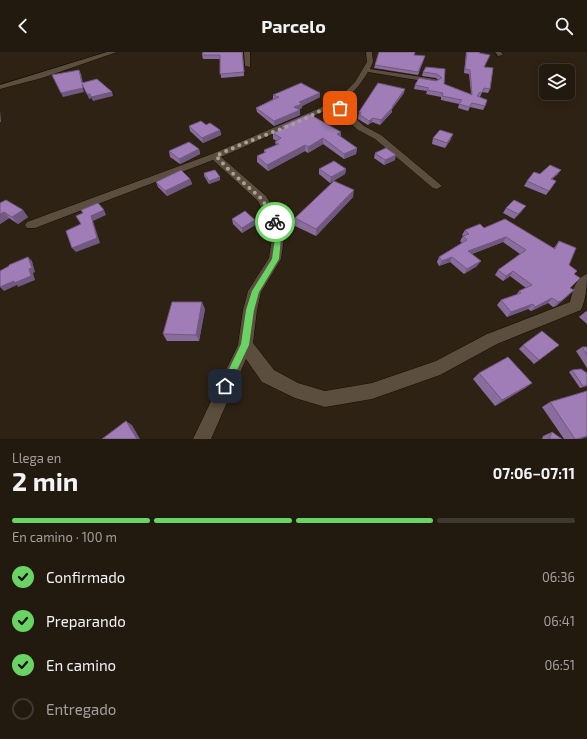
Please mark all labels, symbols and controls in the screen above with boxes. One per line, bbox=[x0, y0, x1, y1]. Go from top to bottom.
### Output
icon: back bbox=[12, 15, 34, 37]
text: Parcelo bbox=[261, 15, 326, 37]
icon: search bbox=[553, 15, 575, 37]
map controls bbox=[539, 64, 575, 100]
button: layers bbox=[539, 64, 575, 100]
pin bbox=[323, 91, 357, 125]
icon: bag bbox=[329, 97, 351, 119]
courier bbox=[255, 202, 295, 242]
icon: bike bbox=[264, 211, 286, 233]
pin bbox=[208, 369, 242, 403]
icon: home bbox=[214, 375, 236, 397]
text: Llega en bbox=[12, 450, 61, 466]
text: 07:06–07:11 bbox=[493, 464, 575, 482]
text: 2 min bbox=[12, 465, 78, 496]
text: En camino · 100 m bbox=[12, 529, 117, 545]
icon: check bbox=[12, 566, 34, 588]
text: Confirmado bbox=[46, 568, 125, 586]
text: 06:36 bbox=[542, 569, 575, 585]
icon: check bbox=[12, 610, 34, 632]
text: Preparando bbox=[46, 612, 126, 630]
text: 06:41 bbox=[543, 613, 575, 629]
icon: check bbox=[12, 654, 34, 676]
text: En camino bbox=[46, 656, 116, 674]
text: 06:51 bbox=[545, 657, 575, 673]
text: Entregado bbox=[46, 700, 116, 718]

